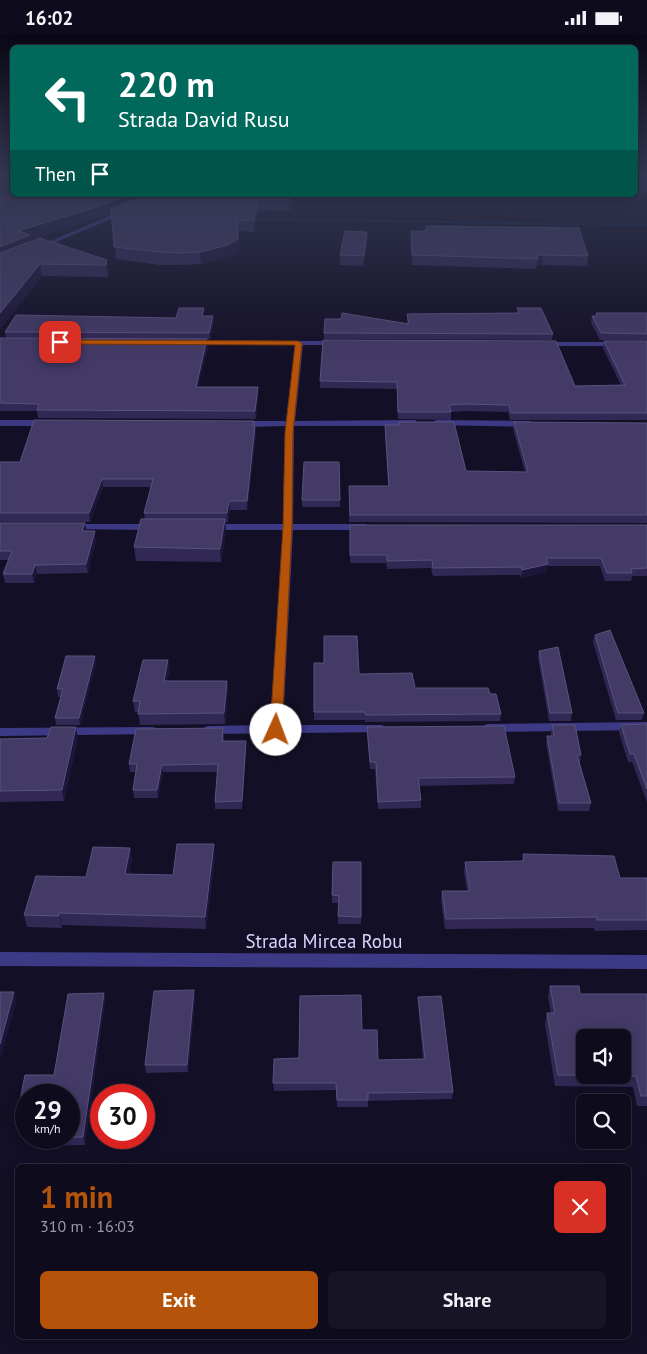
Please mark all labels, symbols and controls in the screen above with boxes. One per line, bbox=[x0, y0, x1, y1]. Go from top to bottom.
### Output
text: 16:02 bbox=[25, 6, 73, 30]
text: 220 m bbox=[118, 61, 215, 107]
icon: left bbox=[35, 65, 100, 130]
text: Strada David Rusu bbox=[118, 105, 290, 133]
icon: arrive bbox=[86, 160, 114, 188]
text: Then bbox=[35, 162, 76, 186]
pin bbox=[39, 321, 81, 363]
icon: arrive bbox=[46, 328, 74, 356]
position arrow bbox=[249, 703, 301, 755]
street label: Strada Mircea Robu bbox=[245, 929, 403, 953]
map controls bbox=[576, 1029, 631, 1149]
button: sound bbox=[576, 1029, 631, 1084]
speed limit sign: 30 bbox=[90, 1084, 155, 1149]
text: 29 bbox=[33, 1094, 62, 1126]
button: search bbox=[576, 1094, 631, 1149]
text: km/h bbox=[34, 1121, 61, 1136]
text: 1 min bbox=[40, 1177, 113, 1216]
button: close bbox=[554, 1181, 606, 1233]
text: 310 m · 16:03 bbox=[40, 1216, 135, 1236]
button: Exit bbox=[40, 1271, 318, 1329]
button: Share bbox=[328, 1271, 606, 1329]

